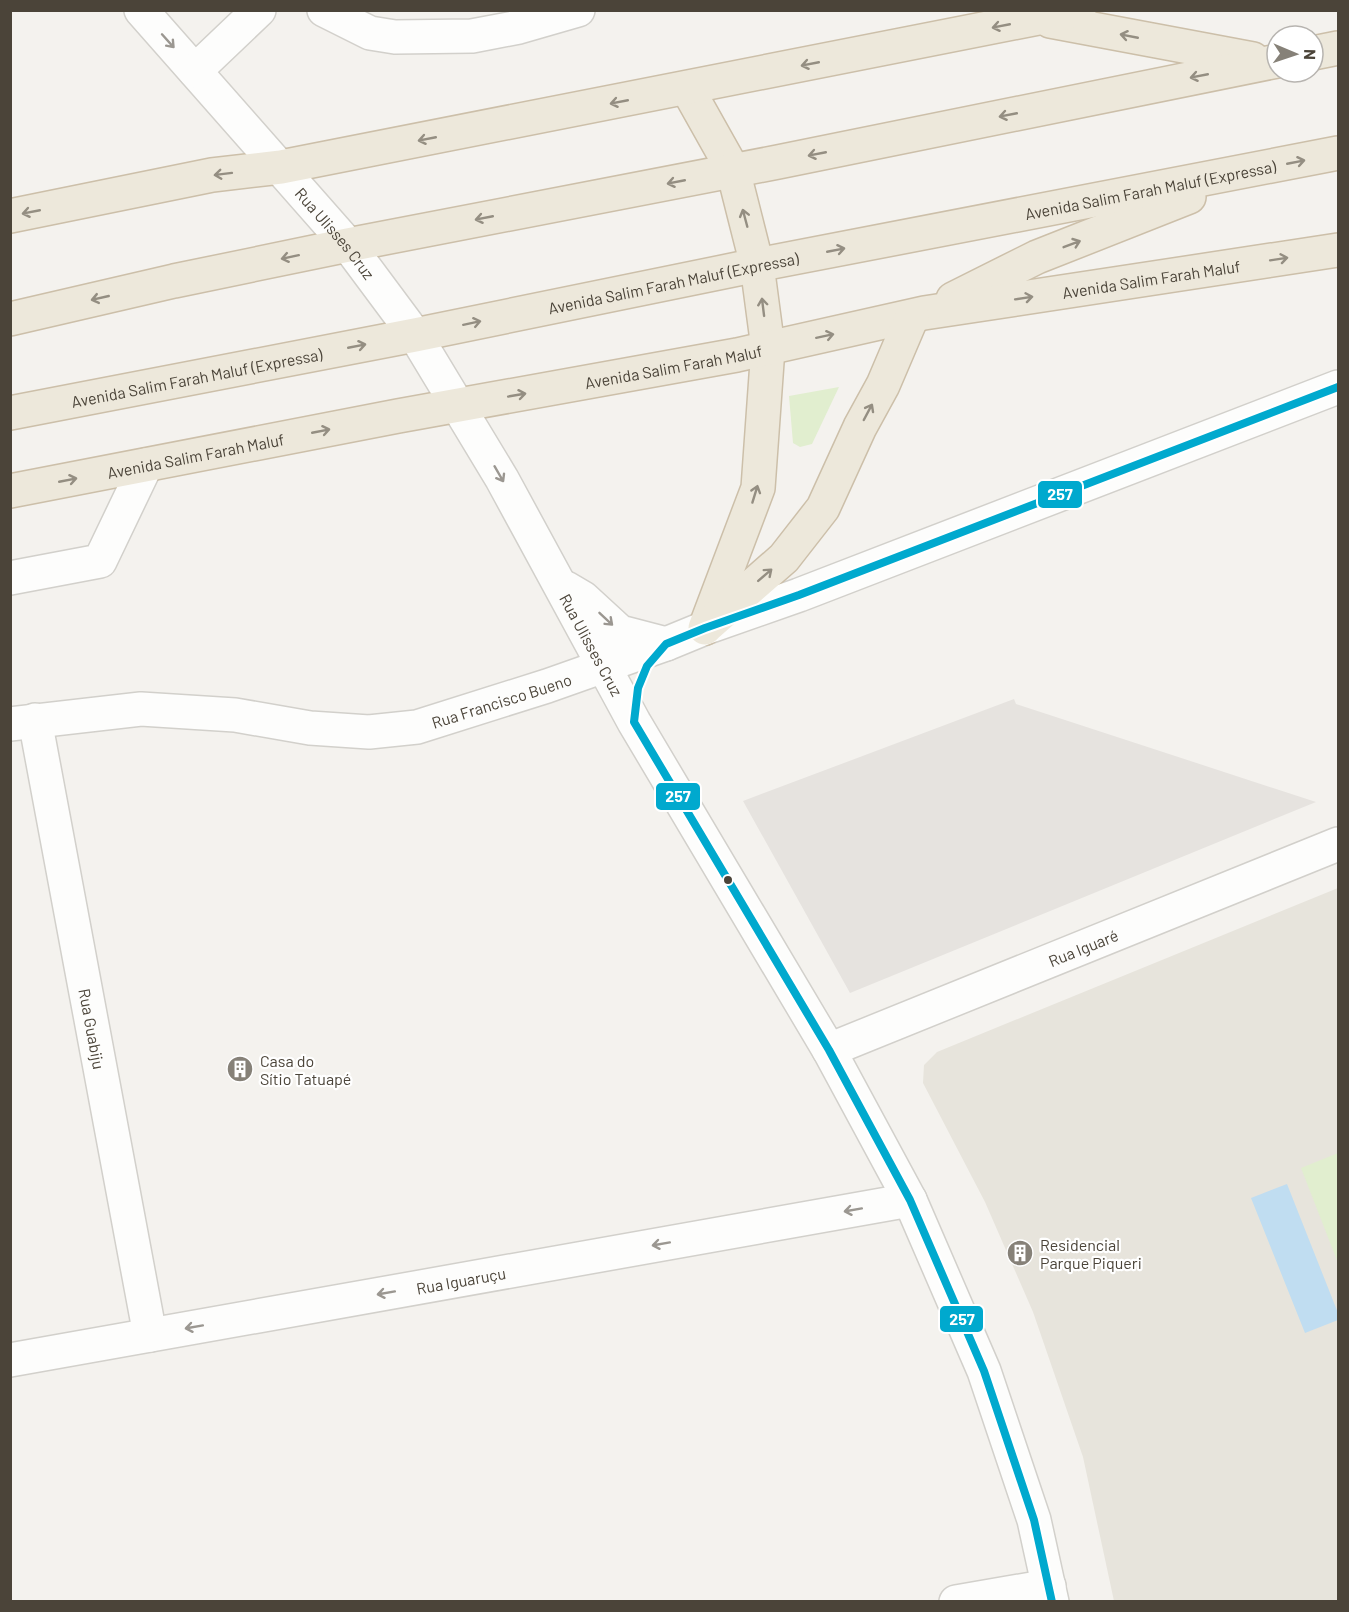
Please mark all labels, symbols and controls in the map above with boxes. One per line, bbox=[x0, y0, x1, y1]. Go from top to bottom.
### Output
one-way arrow bbox=[992, 21, 1012, 32]
north arrow bbox=[1265, 24, 1325, 84]
one-way arrow bbox=[1120, 30, 1139, 41]
one-way arrow bbox=[161, 33, 175, 48]
text: N bbox=[1301, 49, 1320, 60]
one-way arrow bbox=[801, 59, 820, 70]
one-way arrow bbox=[1190, 71, 1209, 82]
one-way arrow bbox=[609, 97, 629, 108]
one-way arrow bbox=[999, 110, 1018, 121]
one-way arrow bbox=[418, 134, 438, 145]
one-way arrow bbox=[808, 149, 827, 160]
street label: Avenida Salim Farah Maluf (Expressa) bbox=[1023, 156, 1278, 223]
one-way arrow bbox=[1286, 156, 1306, 167]
one-way arrow bbox=[213, 169, 233, 180]
one-way arrow bbox=[666, 177, 686, 188]
street label: Rua Ulisses Cruz bbox=[292, 183, 379, 282]
one-way arrow bbox=[22, 206, 41, 218]
one-way arrow bbox=[739, 208, 751, 227]
one-way arrow bbox=[475, 213, 494, 224]
one-way arrow bbox=[1063, 237, 1081, 248]
one-way arrow bbox=[825, 244, 845, 255]
street label: Avenida Salim Farah Maluf (Expressa) bbox=[546, 248, 801, 317]
one-way arrow bbox=[281, 252, 301, 263]
one-way arrow bbox=[1268, 253, 1288, 264]
street label: Avenida Salim Farah Maluf bbox=[1061, 255, 1242, 301]
one-way arrow bbox=[1013, 292, 1033, 303]
one-way arrow bbox=[91, 293, 110, 304]
one-way arrow bbox=[757, 297, 768, 317]
one-way arrow bbox=[462, 317, 482, 328]
one-way arrow bbox=[815, 330, 834, 341]
one-way arrow bbox=[346, 340, 366, 351]
street label: Avenida Salim Farah Maluf bbox=[583, 340, 764, 392]
street label: Avenida Salim Farah Maluf (Expressa) bbox=[70, 343, 324, 411]
one-way arrow bbox=[507, 389, 526, 400]
one-way arrow bbox=[863, 404, 874, 422]
one-way arrow bbox=[311, 425, 331, 436]
street label: Avenida Salim Farah Maluf bbox=[105, 429, 286, 482]
one-way arrow bbox=[494, 465, 506, 482]
one-way arrow bbox=[58, 474, 77, 485]
line badge: 257 bbox=[1037, 480, 1083, 509]
text: 257 bbox=[1047, 484, 1073, 503]
one-way arrow bbox=[750, 485, 761, 504]
one-way arrow bbox=[757, 568, 772, 582]
street label: Rua Ulisses Cruz bbox=[556, 590, 627, 699]
one-way arrow bbox=[598, 612, 613, 626]
street label: Rua Francisco Bueno bbox=[429, 669, 574, 731]
line badge: 257 bbox=[655, 782, 701, 811]
text: 257 bbox=[665, 786, 691, 805]
unlabelled marker bbox=[722, 874, 734, 886]
street label: Rua Iguaré bbox=[1045, 925, 1121, 970]
street label: Rua Guabiju bbox=[76, 987, 110, 1071]
place label: Casa do Sítio Tatuapé bbox=[260, 1051, 351, 1088]
building icon: Casa do Sítio Tatuapé bbox=[225, 1054, 255, 1084]
one-way arrow bbox=[843, 1205, 863, 1216]
place label: Residencial Parque Piqueri bbox=[1040, 1235, 1142, 1272]
building icon: Residencial Parque Piqueri bbox=[1005, 1238, 1035, 1268]
one-way arrow bbox=[651, 1239, 671, 1250]
street label: Rua Iguaruçu bbox=[415, 1263, 507, 1297]
one-way arrow bbox=[376, 1288, 396, 1299]
line badge: 257 bbox=[939, 1305, 984, 1333]
text: 257 bbox=[949, 1309, 975, 1328]
one-way arrow bbox=[184, 1322, 204, 1333]

